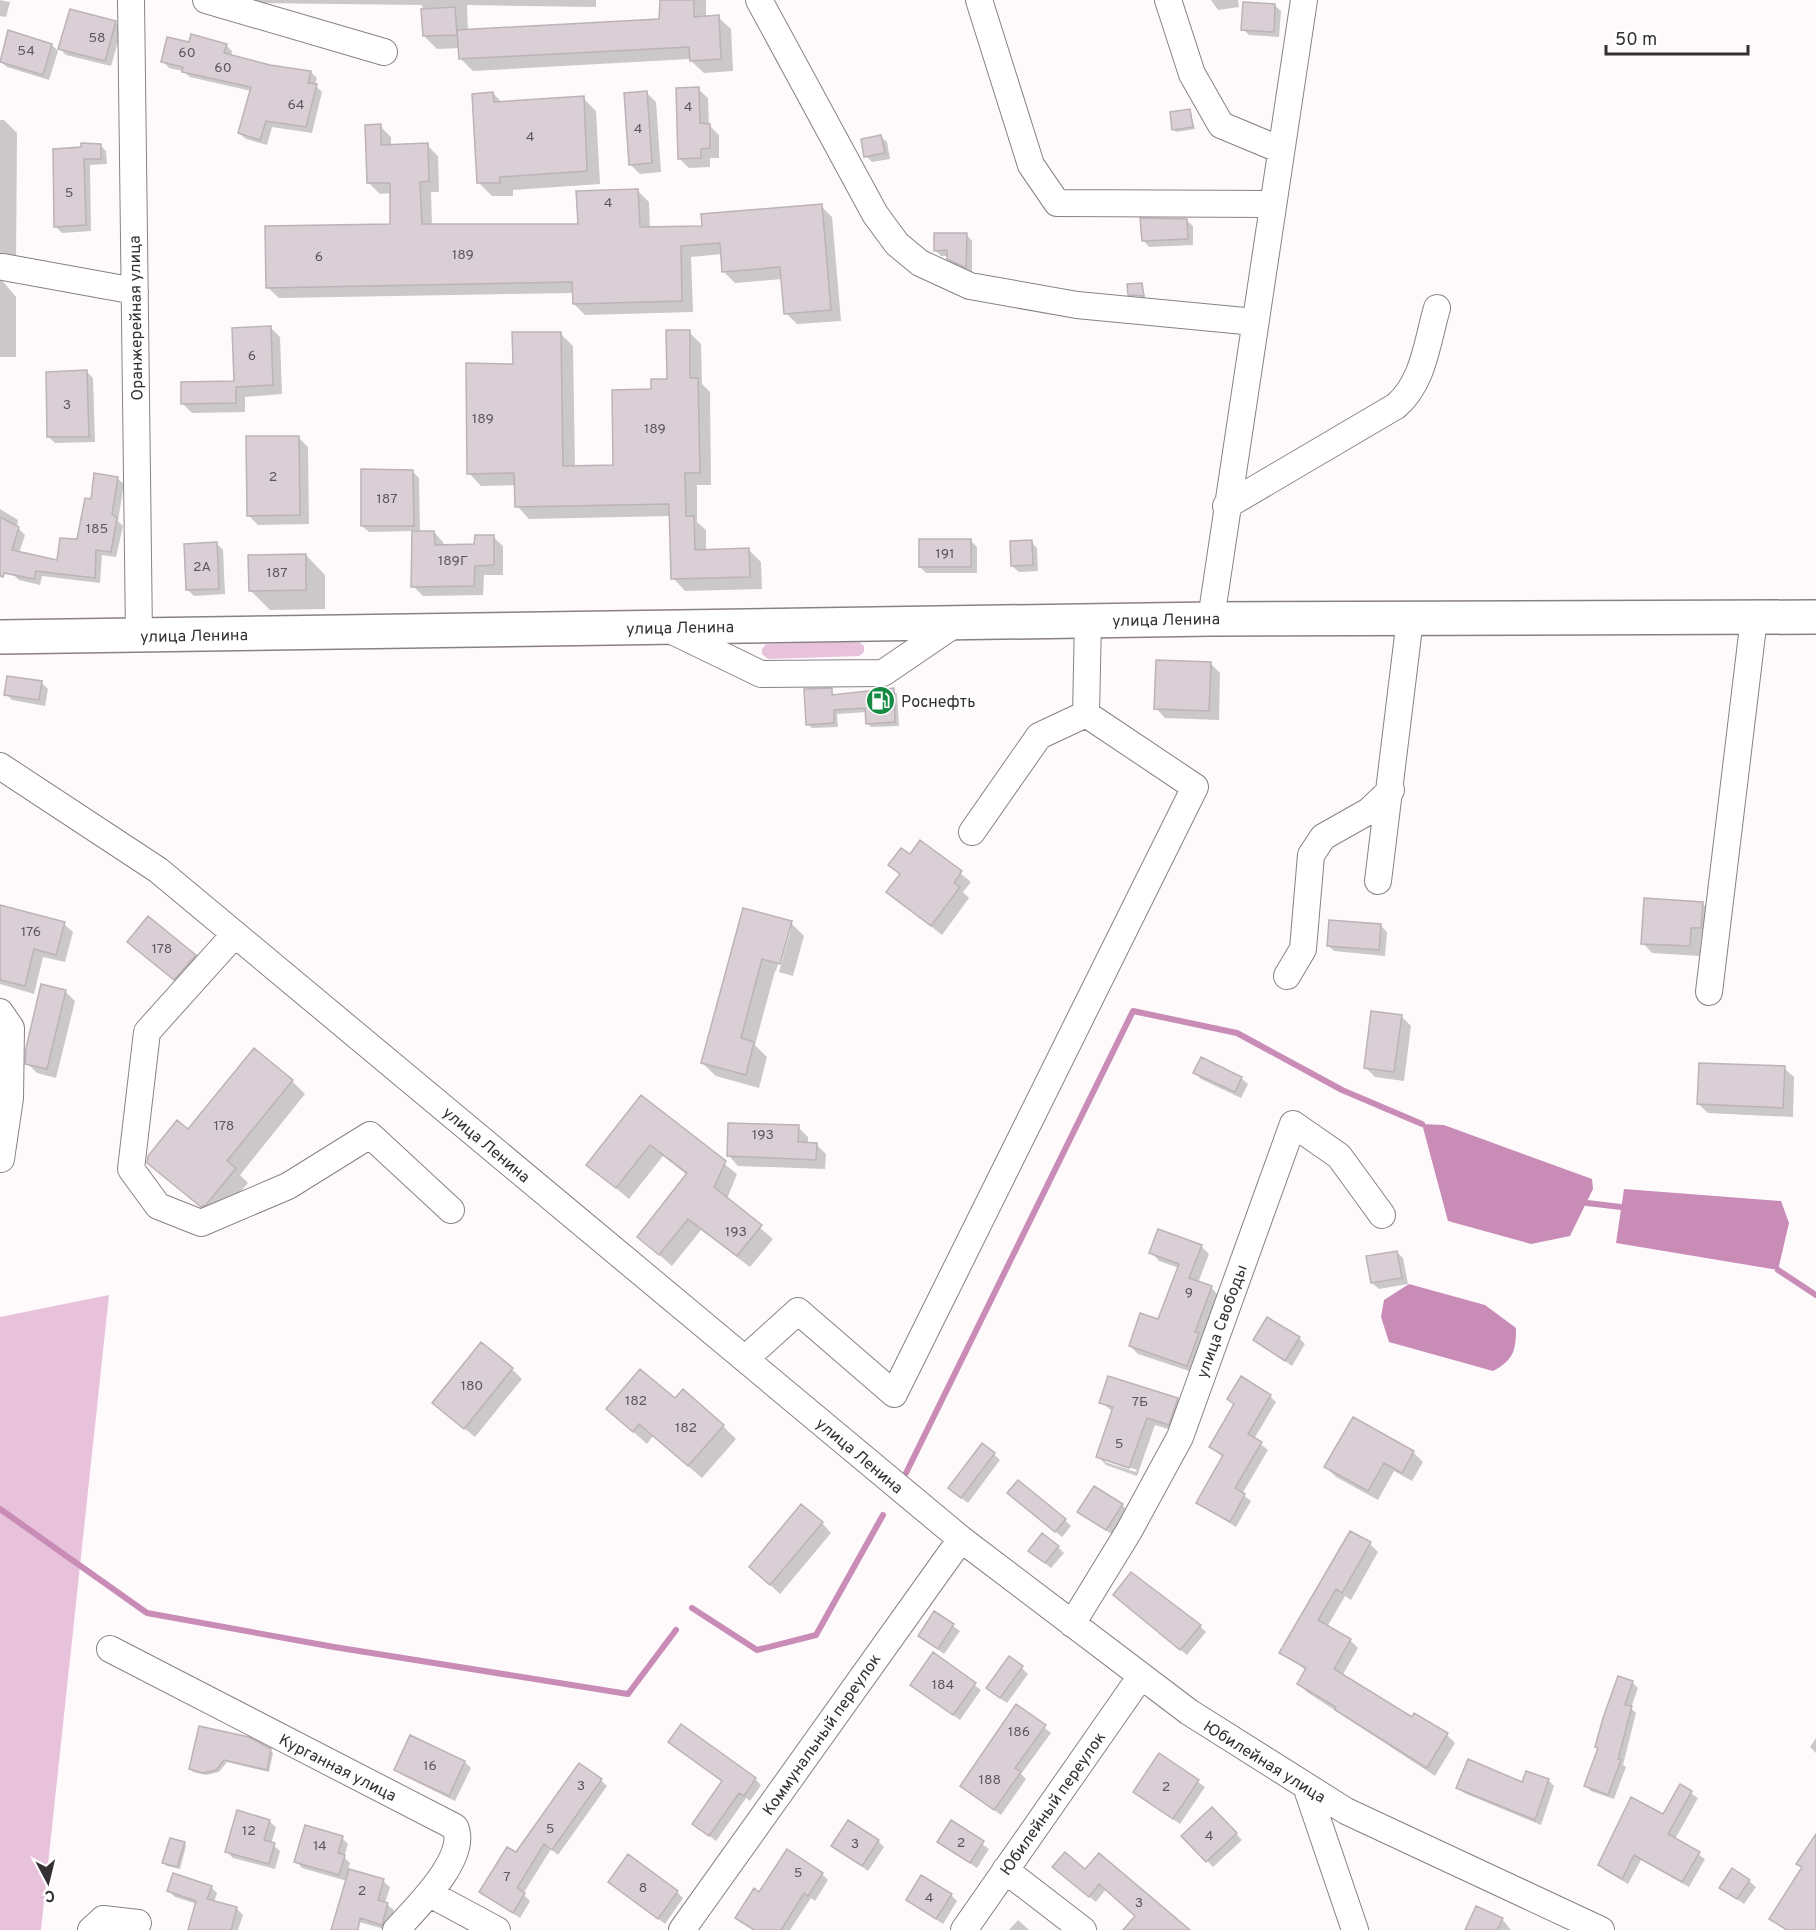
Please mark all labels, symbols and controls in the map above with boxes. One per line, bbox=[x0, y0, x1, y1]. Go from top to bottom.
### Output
scale bar bbox=[1606, 18, 1748, 56]
text: 50 m bbox=[1615, 29, 1657, 52]
house number: 58 bbox=[88, 30, 106, 47]
house number: 54 bbox=[17, 43, 35, 60]
house number: 60 bbox=[178, 45, 196, 62]
house number: 60 bbox=[214, 60, 232, 77]
house number: 64 bbox=[287, 97, 305, 114]
house number: 4 bbox=[684, 99, 692, 116]
house number: 4 bbox=[634, 121, 642, 138]
house number: 4 bbox=[526, 129, 534, 146]
house number: 5 bbox=[65, 185, 73, 202]
house number: 4 bbox=[604, 195, 612, 212]
street label: Оранжерейная улица bbox=[126, 235, 148, 401]
house number: 189 bbox=[452, 247, 474, 264]
house number: 6 bbox=[315, 249, 323, 266]
house number: 6 bbox=[248, 348, 256, 365]
house number: 3 bbox=[63, 397, 71, 414]
house number: 189 bbox=[472, 411, 494, 428]
house number: 189 bbox=[644, 421, 666, 438]
house number: 2 bbox=[269, 469, 277, 486]
house number: 187 bbox=[377, 491, 397, 508]
house number: 185 bbox=[86, 521, 108, 538]
house number: 191 bbox=[936, 546, 954, 563]
house number: 189Г bbox=[438, 553, 468, 570]
house number: 2А bbox=[193, 559, 211, 576]
house number: 187 bbox=[267, 565, 287, 582]
street label: улица Ленина bbox=[1112, 610, 1220, 632]
street label: улица Ленина bbox=[626, 618, 734, 640]
street label: улица Ленина bbox=[140, 626, 248, 648]
fuel station icon: Роснефть bbox=[864, 685, 896, 717]
place label: Роснефть bbox=[901, 693, 976, 713]
house number: 176 bbox=[21, 924, 41, 941]
house number: 178 bbox=[152, 941, 172, 958]
street label: улица Ленина bbox=[438, 1103, 533, 1188]
house number: 178 bbox=[214, 1118, 234, 1135]
house number: 193 bbox=[752, 1127, 774, 1144]
house number: 193 bbox=[725, 1224, 747, 1241]
street label: улица Свободы bbox=[1193, 1262, 1253, 1381]
house number: 9 bbox=[1185, 1285, 1193, 1302]
house number: 180 bbox=[461, 1378, 483, 1395]
house number: 182 bbox=[625, 1393, 647, 1410]
house number: 7Б bbox=[1132, 1394, 1148, 1411]
street label: улица Ленина bbox=[811, 1414, 906, 1499]
house number: 182 bbox=[675, 1420, 697, 1437]
house number: 5 bbox=[1115, 1436, 1123, 1453]
street label: Коммунальный переулок bbox=[759, 1650, 886, 1820]
house number: 184 bbox=[932, 1677, 954, 1694]
street label: Юбилейная улица bbox=[1199, 1717, 1329, 1808]
house number: 186 bbox=[1008, 1724, 1030, 1741]
street label: Юбилейный переулок bbox=[996, 1728, 1111, 1880]
street label: Курганная улица bbox=[275, 1731, 399, 1807]
house number: 16 bbox=[423, 1758, 437, 1775]
house number: 188 bbox=[979, 1772, 1001, 1789]
house number: 3 bbox=[577, 1778, 585, 1795]
house number: 2 bbox=[1162, 1779, 1170, 1796]
house number: 5 bbox=[546, 1821, 554, 1838]
house number: 12 bbox=[242, 1823, 256, 1840]
house number: 4 bbox=[1205, 1828, 1213, 1845]
house number: 2 bbox=[957, 1835, 965, 1852]
house number: 3 bbox=[851, 1836, 859, 1853]
house number: 14 bbox=[313, 1838, 327, 1855]
north arrow bbox=[18, 1852, 78, 1912]
house number: 5 bbox=[794, 1865, 802, 1882]
house number: 7 bbox=[503, 1869, 511, 1886]
house number: 8 bbox=[639, 1880, 647, 1897]
house number: 2 bbox=[358, 1883, 366, 1900]
text: С bbox=[43, 1884, 56, 1905]
house number: 4 bbox=[925, 1890, 933, 1907]
house number: 3 bbox=[1135, 1895, 1143, 1912]

